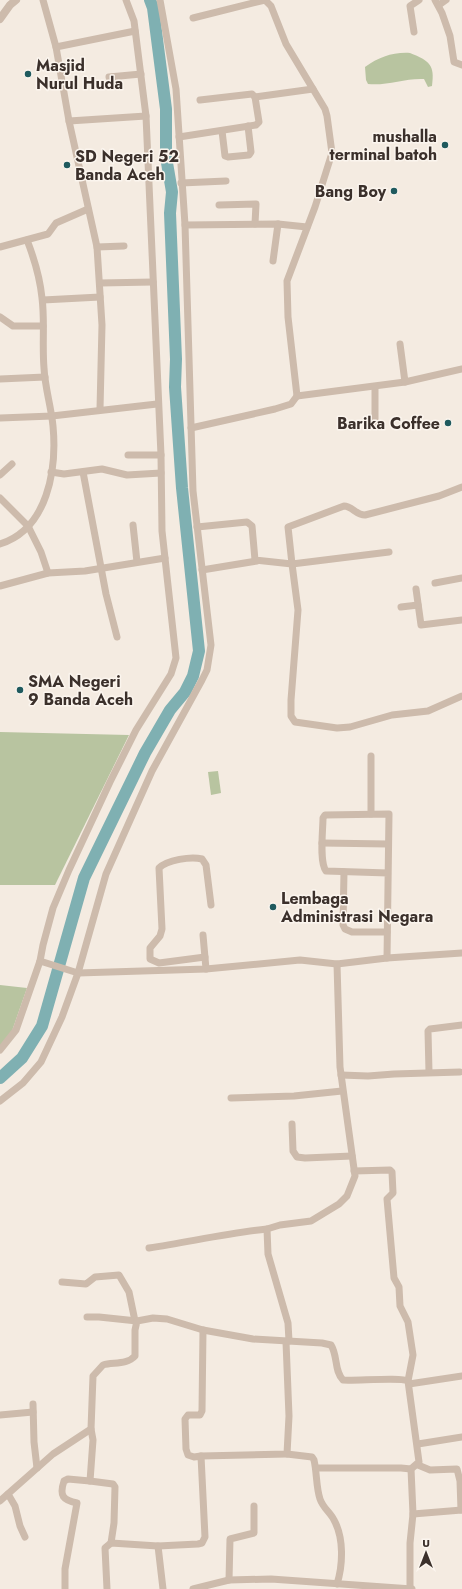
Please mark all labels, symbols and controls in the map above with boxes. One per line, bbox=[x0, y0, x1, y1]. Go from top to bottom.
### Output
place label: Masjid Nurul Huda bbox=[36, 54, 123, 95]
marker: Masjid Nurul Huda bbox=[23, 69, 33, 79]
place label: mushalla terminal batoh bbox=[330, 125, 437, 166]
marker: mushalla terminal batoh bbox=[440, 140, 450, 150]
place label: SD Negeri 52 Banda Aceh bbox=[75, 145, 179, 186]
marker: SD Negeri 52 Banda Aceh bbox=[62, 160, 72, 170]
place label: Bang Boy bbox=[315, 180, 387, 203]
marker: Bang Boy bbox=[389, 186, 399, 196]
place label: Barika Coffee bbox=[337, 412, 440, 435]
marker: Barika Coffee bbox=[443, 418, 453, 428]
place label: SMA Negeri 9 Banda Aceh bbox=[28, 670, 133, 711]
marker: SMA Negeri 9 Banda Aceh bbox=[15, 685, 25, 695]
place label: Lembaga Administrasi Negara bbox=[280, 887, 433, 928]
marker: Lembaga Administrasi Negara bbox=[268, 902, 278, 912]
north arrow bbox=[406, 1533, 446, 1573]
text: U bbox=[422, 1535, 430, 1551]

